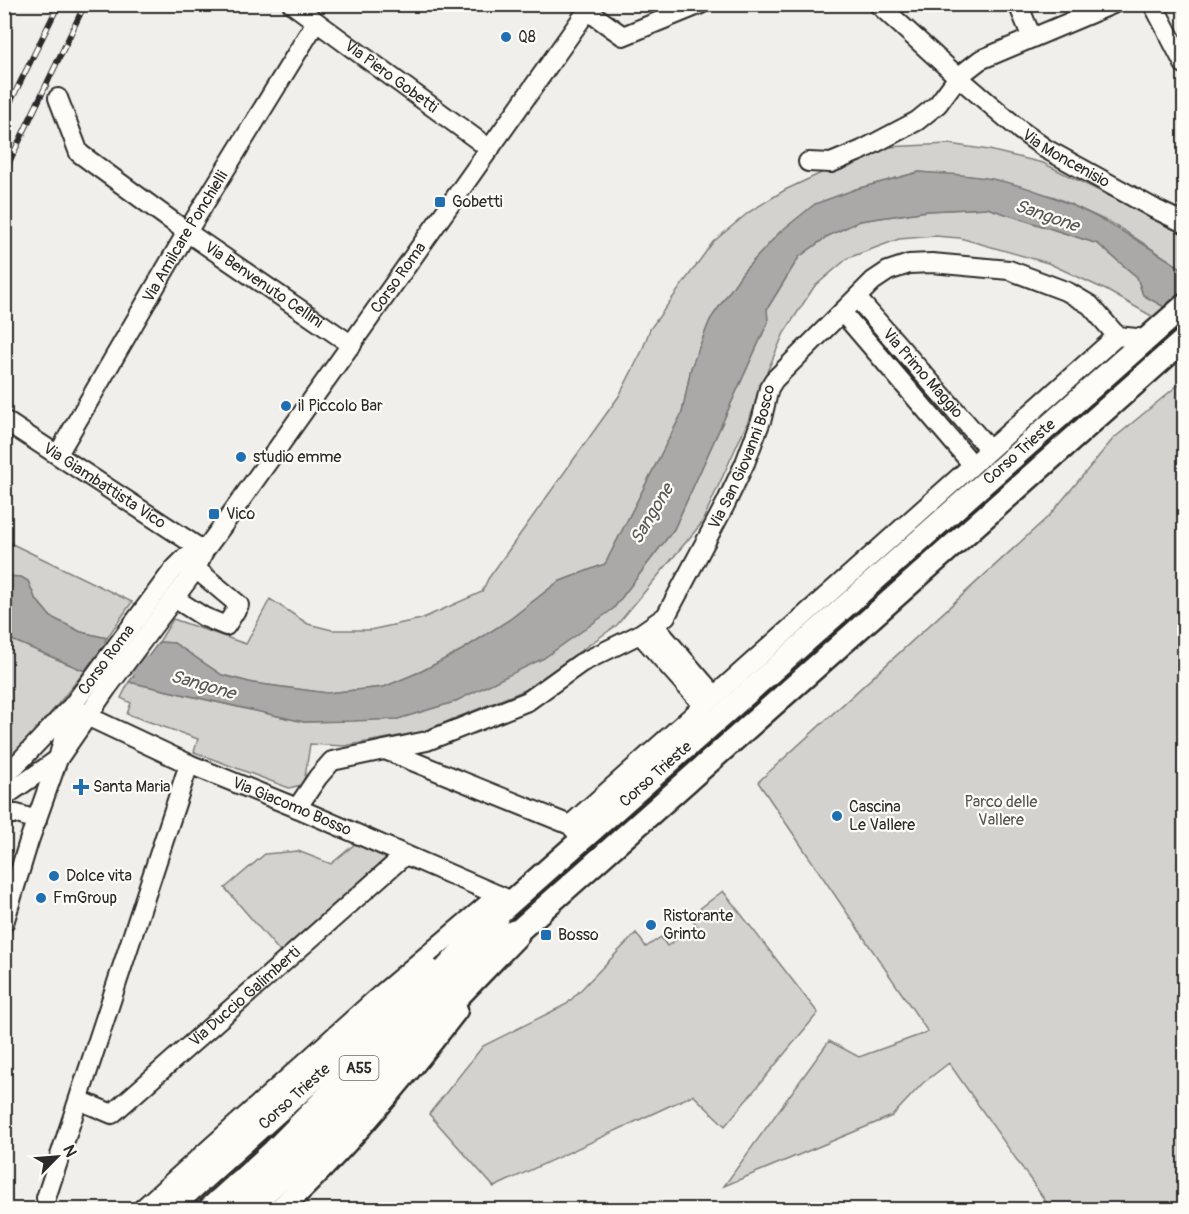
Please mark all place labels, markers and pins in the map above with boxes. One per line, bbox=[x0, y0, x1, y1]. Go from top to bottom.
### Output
place label: Q8 bbox=[518, 27, 536, 47]
marker: Q8 bbox=[499, 30, 513, 44]
place label: Gobetti bbox=[452, 192, 503, 212]
marker: Gobetti bbox=[433, 195, 447, 209]
place label: il Piccolo Bar bbox=[298, 396, 383, 416]
marker: il Piccolo Bar bbox=[279, 399, 293, 413]
place label: studio emme bbox=[253, 447, 342, 467]
marker: studio emme bbox=[234, 450, 248, 464]
place label: Vico bbox=[226, 504, 256, 524]
marker: Vico bbox=[207, 507, 221, 521]
place label: Santa Maria bbox=[93, 777, 171, 797]
marker: Santa Maria bbox=[74, 780, 88, 794]
place label: Cascina Le Vallere bbox=[849, 797, 915, 835]
marker: Cascina Le Vallere bbox=[830, 809, 844, 823]
place label: Dolce vita bbox=[66, 866, 132, 886]
marker: Dolce vita bbox=[47, 869, 61, 883]
place label: FmGroup bbox=[53, 888, 117, 908]
marker: FmGroup bbox=[34, 891, 48, 905]
place label: Ristorante Grinto bbox=[663, 906, 733, 944]
marker: Ristorante Grinto bbox=[644, 918, 658, 932]
place label: Bosso bbox=[558, 925, 599, 945]
marker: Bosso bbox=[539, 928, 553, 942]

